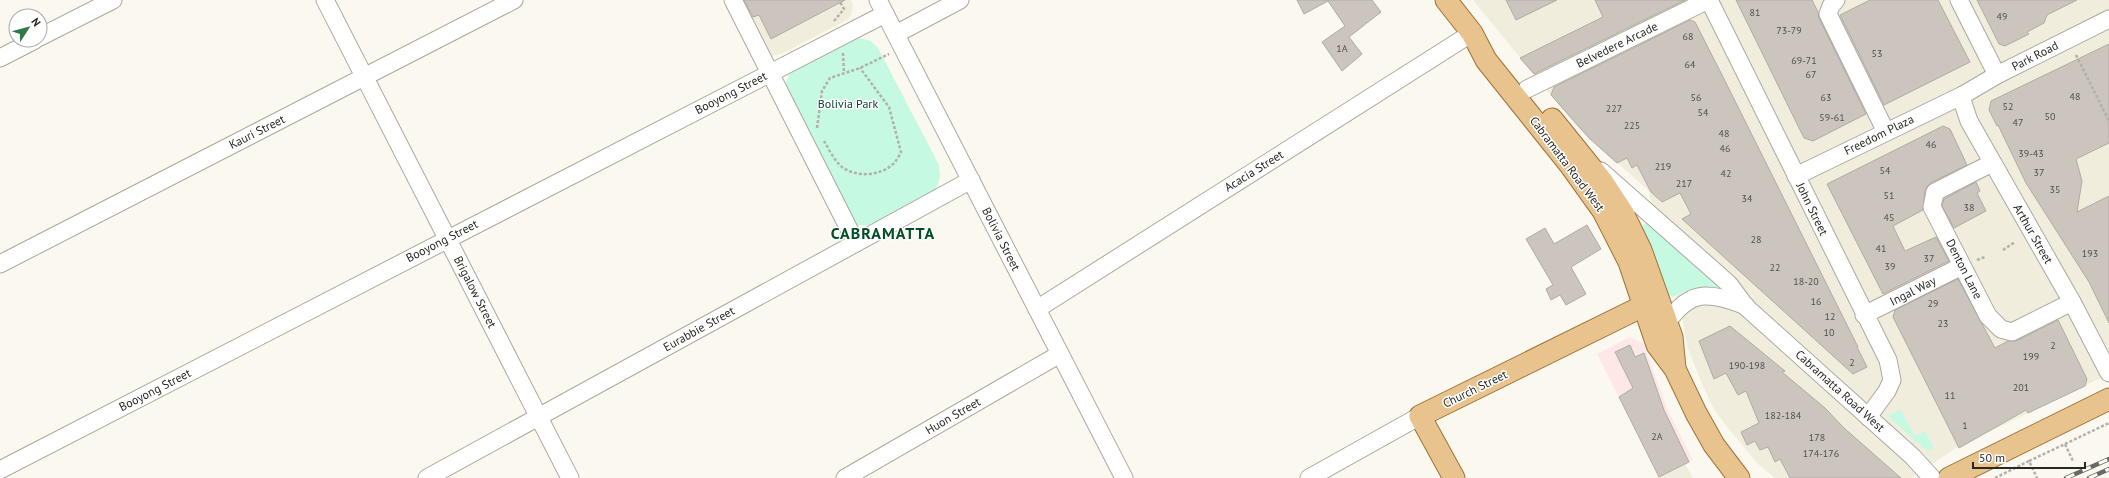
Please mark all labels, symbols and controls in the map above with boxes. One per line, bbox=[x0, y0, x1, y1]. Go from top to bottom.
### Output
house number: 81 bbox=[1750, 6, 1760, 19]
north arrow bbox=[8, 8, 48, 48]
house number: 49 bbox=[1997, 10, 2007, 23]
text: N bbox=[28, 15, 44, 29]
street label: Belvedere Arcade bbox=[1574, 18, 1660, 71]
house number: 73-79 bbox=[1776, 24, 1802, 37]
house number: 68 bbox=[1683, 30, 1693, 43]
street label: Park Road bbox=[2009, 37, 2061, 74]
house number: 1A bbox=[1336, 42, 1348, 55]
house number: 53 bbox=[1872, 47, 1882, 60]
house number: 69-71 bbox=[1791, 54, 1817, 67]
house number: 64 bbox=[1685, 58, 1696, 71]
street label: Booyong Street bbox=[692, 68, 769, 117]
house number: 67 bbox=[1806, 68, 1816, 81]
house number: 48 bbox=[2070, 90, 2080, 103]
house number: 56 bbox=[1691, 91, 1701, 104]
house number: 63 bbox=[1821, 91, 1831, 104]
park label: Bolivia Park bbox=[818, 96, 878, 111]
house number: 52 bbox=[2003, 100, 2013, 113]
house number: 227 bbox=[1606, 102, 1622, 115]
house number: 54 bbox=[1698, 106, 1709, 119]
house number: 50 bbox=[2045, 110, 2056, 123]
street label: Kauri Street bbox=[226, 111, 287, 152]
house number: 59-61 bbox=[1819, 111, 1845, 124]
street label: Freedom Plaza bbox=[1841, 111, 1916, 158]
street label: Cabramatta Road West bbox=[1527, 113, 1608, 214]
house number: 47 bbox=[2013, 116, 2023, 129]
house number: 225 bbox=[1624, 119, 1640, 132]
house number: 48 bbox=[1719, 127, 1729, 140]
house number: 46 bbox=[1926, 138, 1936, 151]
house number: 46 bbox=[1720, 142, 1730, 155]
street label: Acacia Street bbox=[1221, 147, 1286, 195]
house number: 39-43 bbox=[2018, 147, 2044, 160]
house number: 219 bbox=[1655, 160, 1671, 173]
house number: 54 bbox=[1880, 164, 1891, 177]
house number: 37 bbox=[2034, 166, 2044, 179]
house number: 42 bbox=[1721, 167, 1731, 180]
house number: 217 bbox=[1676, 177, 1692, 190]
street label: John Street bbox=[1793, 179, 1832, 238]
house number: 35 bbox=[2050, 183, 2060, 196]
house number: 51 bbox=[1884, 189, 1894, 202]
house number: 34 bbox=[1742, 192, 1753, 205]
house number: 38 bbox=[1964, 201, 1974, 214]
street label: Arthur Street bbox=[2010, 201, 2057, 266]
street label: Bolivia Street bbox=[979, 205, 1024, 273]
house number: 45 bbox=[1884, 211, 1894, 224]
street label: Booyong Street bbox=[403, 216, 480, 265]
district label: CABRAMATTA bbox=[831, 223, 935, 243]
house number: 28 bbox=[1751, 233, 1761, 246]
street label: Denton Lane bbox=[1943, 236, 1986, 301]
house number: 41 bbox=[1876, 242, 1886, 255]
house number: 193 bbox=[2082, 247, 2098, 260]
house number: 37 bbox=[1924, 252, 1934, 265]
street label: Brigalow Street bbox=[451, 253, 500, 330]
house number: 39 bbox=[1885, 260, 1895, 273]
house number: 22 bbox=[1770, 261, 1780, 274]
street label: Ingal Way bbox=[1887, 272, 1939, 309]
house number: 18-20 bbox=[1793, 275, 1819, 288]
house number: 16 bbox=[1811, 295, 1821, 308]
house number: 29 bbox=[1928, 297, 1938, 310]
street label: Eurabbie Street bbox=[661, 303, 737, 354]
house number: 12 bbox=[1825, 310, 1835, 323]
house number: 23 bbox=[1938, 317, 1948, 330]
house number: 10 bbox=[1824, 326, 1835, 339]
house number: 2 bbox=[2050, 339, 2056, 352]
street label: Cabramatta Road West bbox=[1793, 347, 1888, 435]
house number: 199 bbox=[2023, 350, 2039, 363]
house number: 2 bbox=[1849, 356, 1855, 369]
house number: 190-198 bbox=[1729, 359, 1765, 372]
street label: Booyong Street bbox=[116, 365, 193, 414]
street label: Church Street bbox=[1440, 367, 1509, 411]
house number: 201 bbox=[2013, 381, 2029, 394]
house number: 11 bbox=[1945, 389, 1955, 402]
street label: Huon Street bbox=[922, 394, 983, 437]
house number: 182-184 bbox=[1765, 409, 1802, 422]
house number: 1 bbox=[1962, 419, 1968, 432]
house number: 2A bbox=[1651, 430, 1663, 443]
house number: 178 bbox=[1809, 431, 1825, 444]
scale bar bbox=[1973, 444, 2085, 470]
house number: 174-176 bbox=[1803, 447, 1839, 460]
text: 50 m bbox=[1979, 450, 2005, 465]

